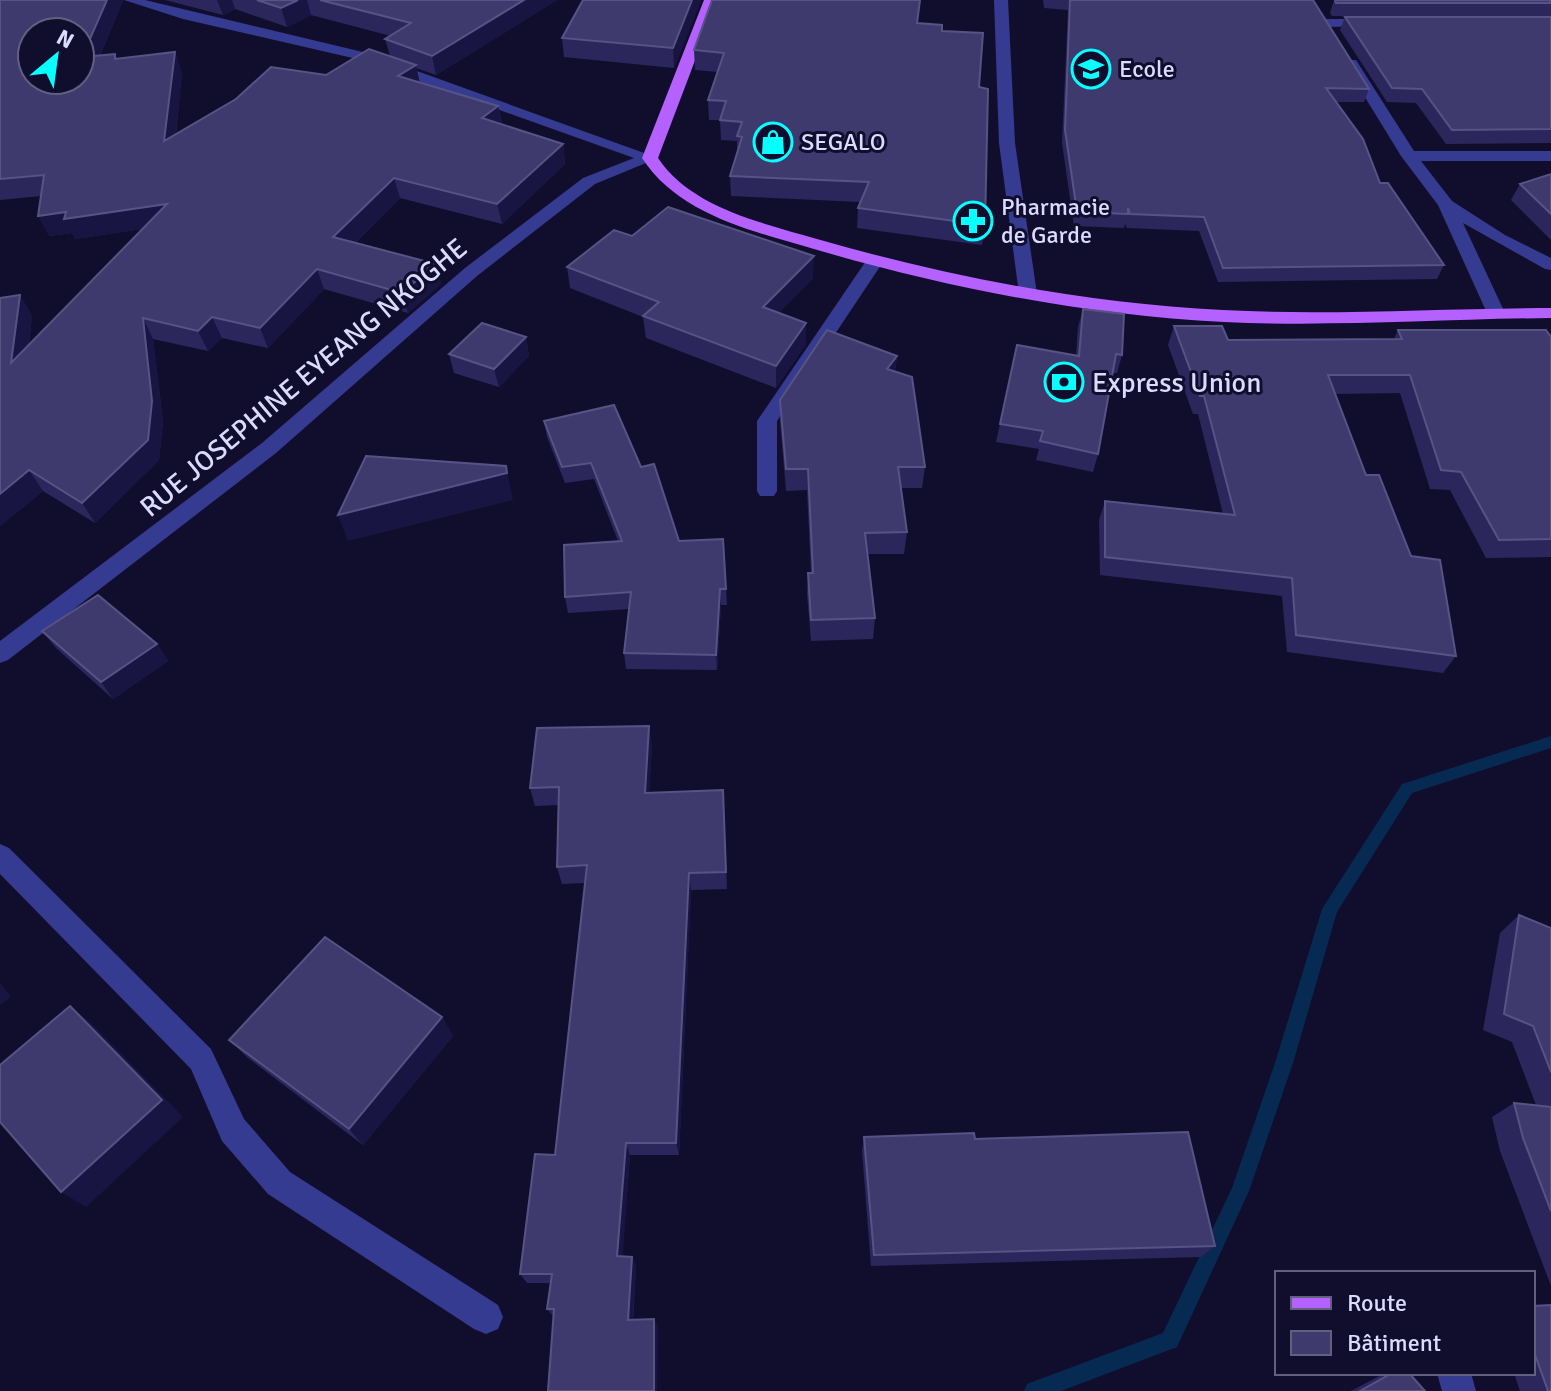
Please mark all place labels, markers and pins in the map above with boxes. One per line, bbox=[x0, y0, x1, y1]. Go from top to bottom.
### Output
school or university icon: Ecole bbox=[1070, 48, 1112, 90]
place label: Ecole bbox=[1119, 54, 1175, 84]
shop icon: SEGALO bbox=[752, 121, 794, 163]
place label: SEGALO bbox=[801, 127, 886, 157]
place label: Pharmacie de Garde bbox=[1001, 192, 1110, 250]
pharmacy icon: Pharmacie de Garde bbox=[952, 200, 994, 242]
bank icon: Express Union bbox=[1043, 361, 1085, 403]
place label: Express Union bbox=[1092, 366, 1261, 400]

